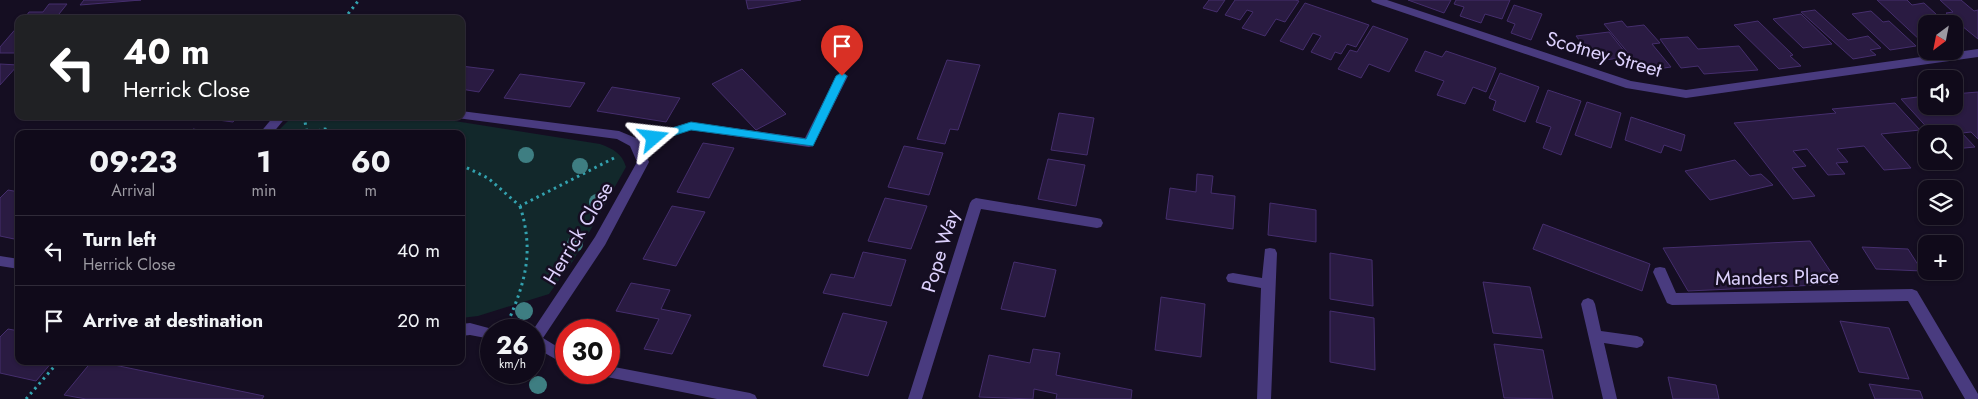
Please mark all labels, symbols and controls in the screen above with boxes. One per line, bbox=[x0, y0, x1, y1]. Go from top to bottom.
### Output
north arrow bbox=[1918, 15, 1962, 60]
map controls bbox=[1918, 15, 1963, 280]
street label: Scotney Street bbox=[1543, 24, 1665, 85]
pin bbox=[821, 25, 863, 76]
text: 40 m bbox=[123, 27, 210, 77]
icon: arrive bbox=[828, 32, 856, 60]
icon: left bbox=[40, 35, 105, 100]
button: sound bbox=[1918, 70, 1963, 115]
text: Herrick Close bbox=[123, 73, 250, 105]
position arrow bbox=[627, 111, 679, 163]
button: search bbox=[1918, 125, 1963, 170]
text: 09:23 bbox=[89, 140, 177, 183]
text: 1 bbox=[256, 140, 272, 183]
text: 60 bbox=[351, 140, 391, 183]
street label: Herrick Close bbox=[536, 176, 621, 290]
text: Arrival bbox=[111, 179, 155, 202]
text: min bbox=[251, 179, 276, 202]
text: m bbox=[364, 179, 377, 202]
button: layers bbox=[1918, 180, 1963, 225]
street label: Pope Way bbox=[914, 206, 967, 296]
text: Turn left bbox=[83, 226, 156, 253]
button: + bbox=[1918, 235, 1963, 280]
icon: left bbox=[40, 237, 68, 265]
text: 40 m bbox=[397, 237, 440, 264]
text: Herrick Close bbox=[83, 253, 175, 276]
street label: Manders Place bbox=[1715, 262, 1839, 293]
icon: arrive bbox=[40, 307, 68, 335]
text: Arrive at destination bbox=[83, 307, 263, 334]
text: 20 m bbox=[397, 307, 440, 334]
speed limit sign: 30 bbox=[555, 319, 620, 384]
text: 26 bbox=[496, 327, 529, 363]
text: km/h bbox=[499, 355, 526, 373]

